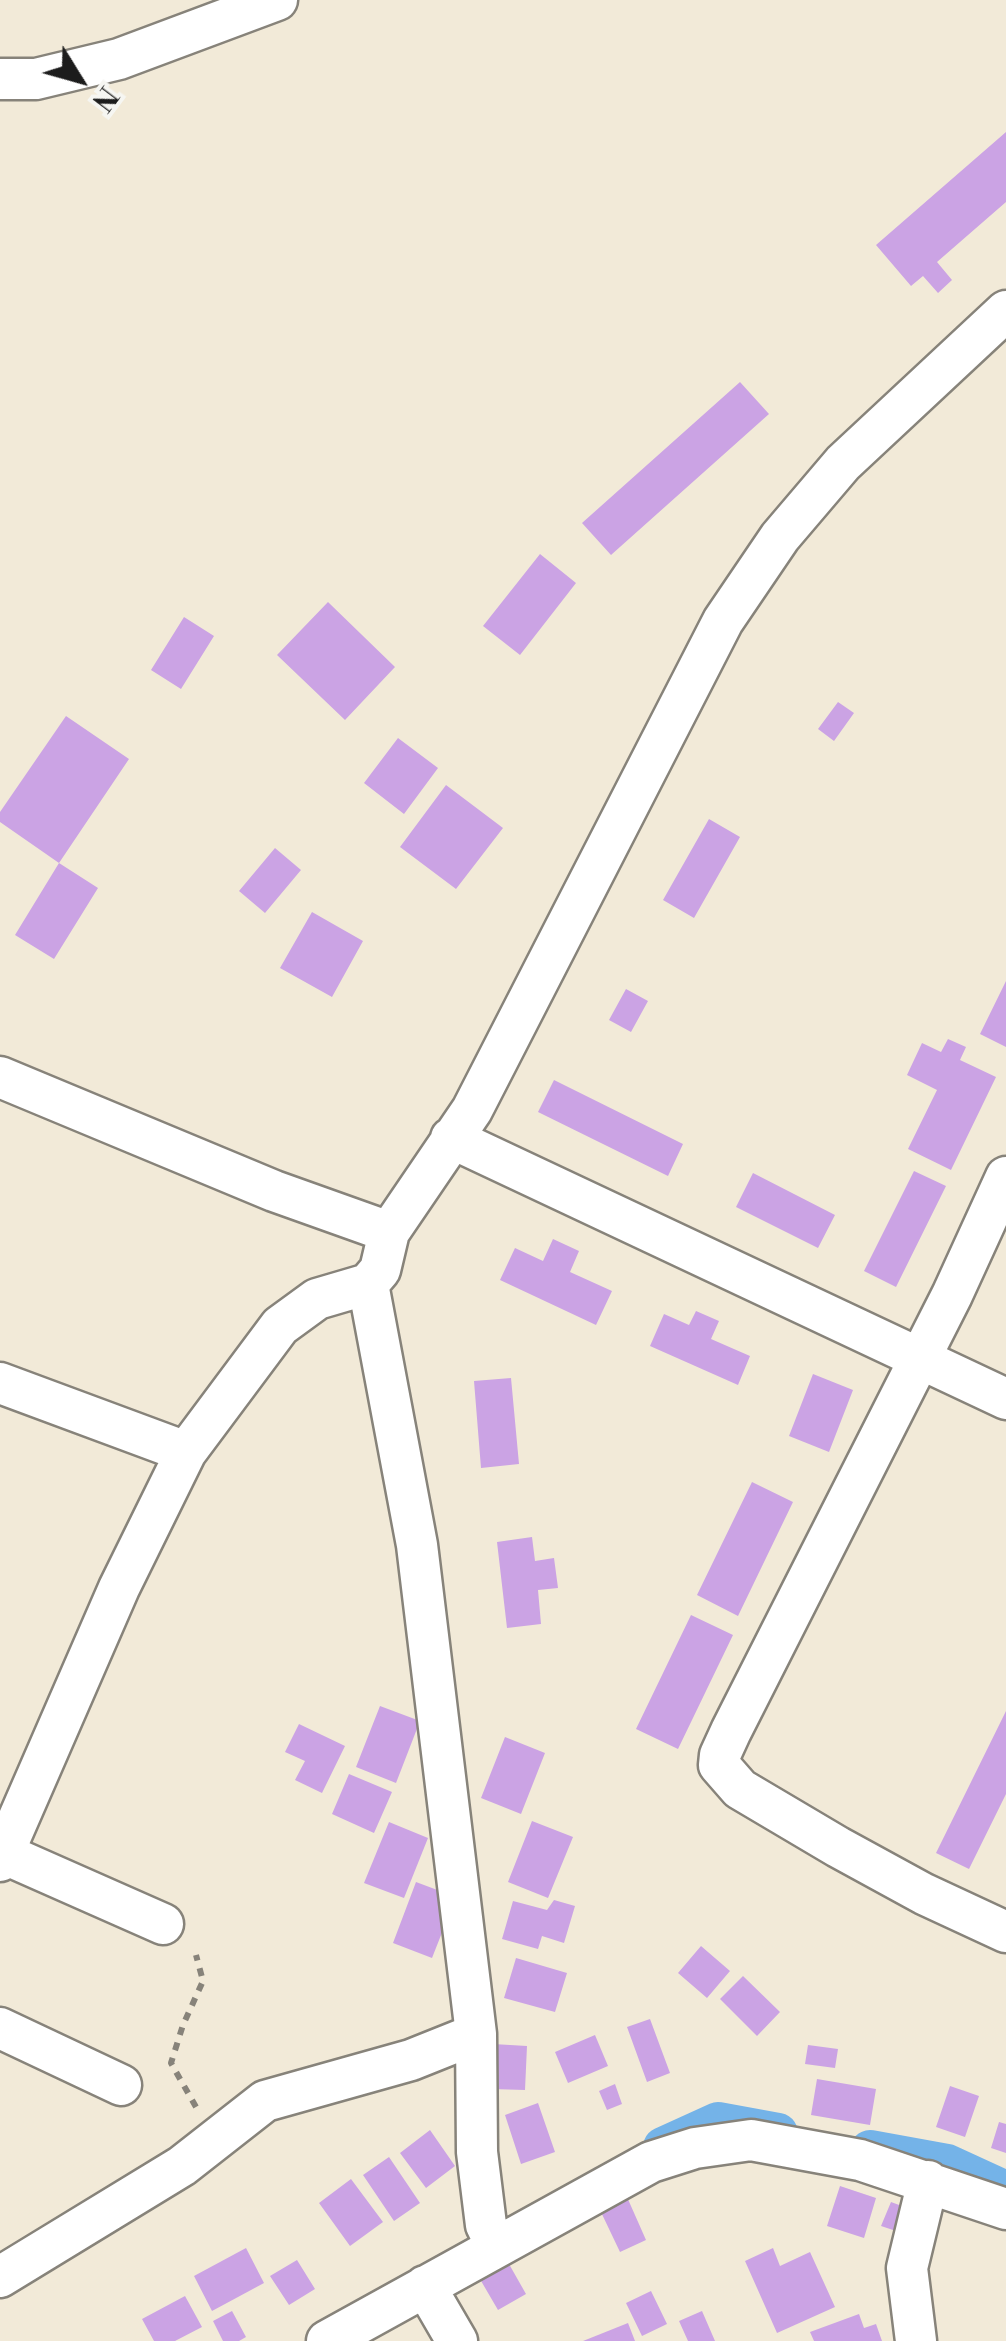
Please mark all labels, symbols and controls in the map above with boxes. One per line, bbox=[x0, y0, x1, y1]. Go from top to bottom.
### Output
north arrow bbox=[30, 30, 130, 130]
text: N bbox=[84, 79, 125, 118]

